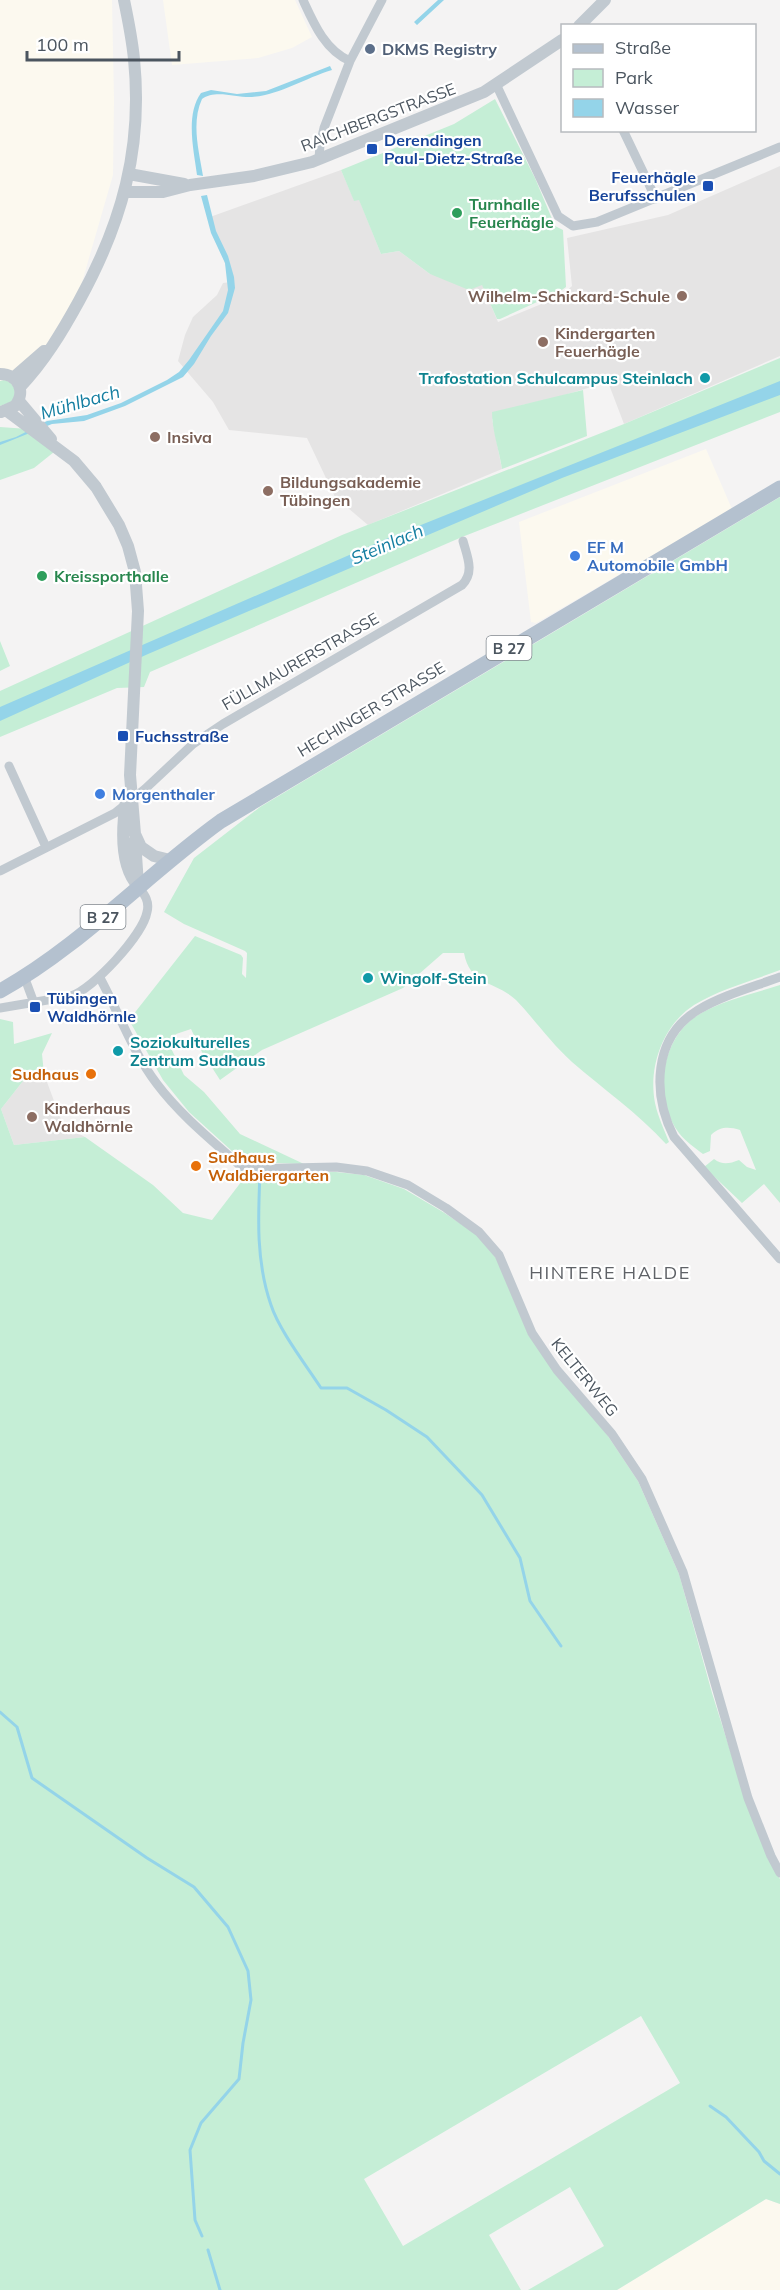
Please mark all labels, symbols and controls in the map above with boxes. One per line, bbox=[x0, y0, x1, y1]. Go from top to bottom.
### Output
scale bar bbox=[27, 24, 178, 62]
legend bbox=[561, 24, 756, 132]
text: 100 m bbox=[36, 33, 89, 56]
text: Straße bbox=[615, 36, 671, 59]
place label: DKMS Registry bbox=[382, 39, 497, 59]
marker: DKMS Registry bbox=[363, 42, 377, 56]
text: Park bbox=[615, 66, 654, 89]
street label: RAICHBERGSTRASSE bbox=[298, 78, 458, 156]
text: Wasser bbox=[615, 96, 679, 119]
place label: Derendingen Paul-Dietz-Straße bbox=[384, 130, 523, 168]
marker: Derendingen Paul-Dietz-Straße bbox=[365, 142, 379, 156]
place label: Feuerhägle Berufsschulen bbox=[589, 167, 696, 205]
marker: Feuerhägle Berufsschulen bbox=[701, 179, 715, 193]
place label: Turnhalle Feuerhägle bbox=[469, 194, 554, 232]
marker: Turnhalle Feuerhägle bbox=[450, 206, 464, 220]
place label: Wilhelm-Schickard-Schule bbox=[468, 286, 670, 306]
marker: Wilhelm-Schickard-Schule bbox=[675, 289, 689, 303]
place label: Kindergarten Feuerhägle bbox=[555, 323, 655, 361]
marker: Kindergarten Feuerhägle bbox=[536, 335, 550, 349]
place label: Trafostation Schulcampus Steinlach bbox=[419, 368, 693, 388]
marker: Trafostation Schulcampus Steinlach bbox=[698, 371, 712, 385]
water label: Mühlbach bbox=[38, 380, 122, 424]
place label: Insiva bbox=[167, 427, 212, 447]
marker: Insiva bbox=[148, 430, 162, 444]
place label: Bildungsakademie Tübingen bbox=[280, 472, 421, 510]
marker: Bildungsakademie Tübingen bbox=[261, 484, 275, 498]
water label: Steinlach bbox=[347, 518, 427, 570]
place label: EF M Automobile GmbH bbox=[587, 537, 728, 575]
marker: EF M Automobile GmbH bbox=[568, 549, 582, 563]
place label: Kreissporthalle bbox=[54, 566, 169, 586]
marker: Kreissporthalle bbox=[35, 569, 49, 583]
street label: FÜLLMAURERSTRASSE bbox=[218, 608, 382, 714]
road number: B 27 bbox=[486, 636, 532, 660]
street label: HECHINGER STRASSE bbox=[294, 657, 448, 761]
place label: Fuchsstraße bbox=[135, 726, 229, 746]
marker: Fuchsstraße bbox=[116, 729, 130, 743]
place label: Morgenthaler bbox=[112, 784, 215, 804]
marker: Morgenthaler bbox=[93, 787, 107, 801]
road number: B 27 bbox=[80, 905, 126, 929]
place label: Wingolf-Stein bbox=[380, 968, 487, 988]
marker: Wingolf-Stein bbox=[361, 971, 375, 985]
place label: Tübingen Waldhörnle bbox=[47, 988, 136, 1026]
marker: Tübingen Waldhörnle bbox=[28, 1000, 42, 1014]
place label: Soziokulturelles Zentrum Sudhaus bbox=[130, 1032, 265, 1070]
marker: Soziokulturelles Zentrum Sudhaus bbox=[111, 1044, 125, 1058]
place label: Sudhaus bbox=[12, 1064, 79, 1084]
marker: Sudhaus bbox=[84, 1067, 98, 1081]
place label: Kinderhaus Waldhörnle bbox=[44, 1098, 133, 1136]
marker: Kinderhaus Waldhörnle bbox=[25, 1110, 39, 1124]
place label: Sudhaus Waldbiergarten bbox=[208, 1147, 329, 1185]
marker: Sudhaus Waldbiergarten bbox=[189, 1159, 203, 1173]
district label: HINTERE HALDE bbox=[529, 1261, 691, 1284]
street label: KELTERWEG bbox=[547, 1334, 623, 1420]

